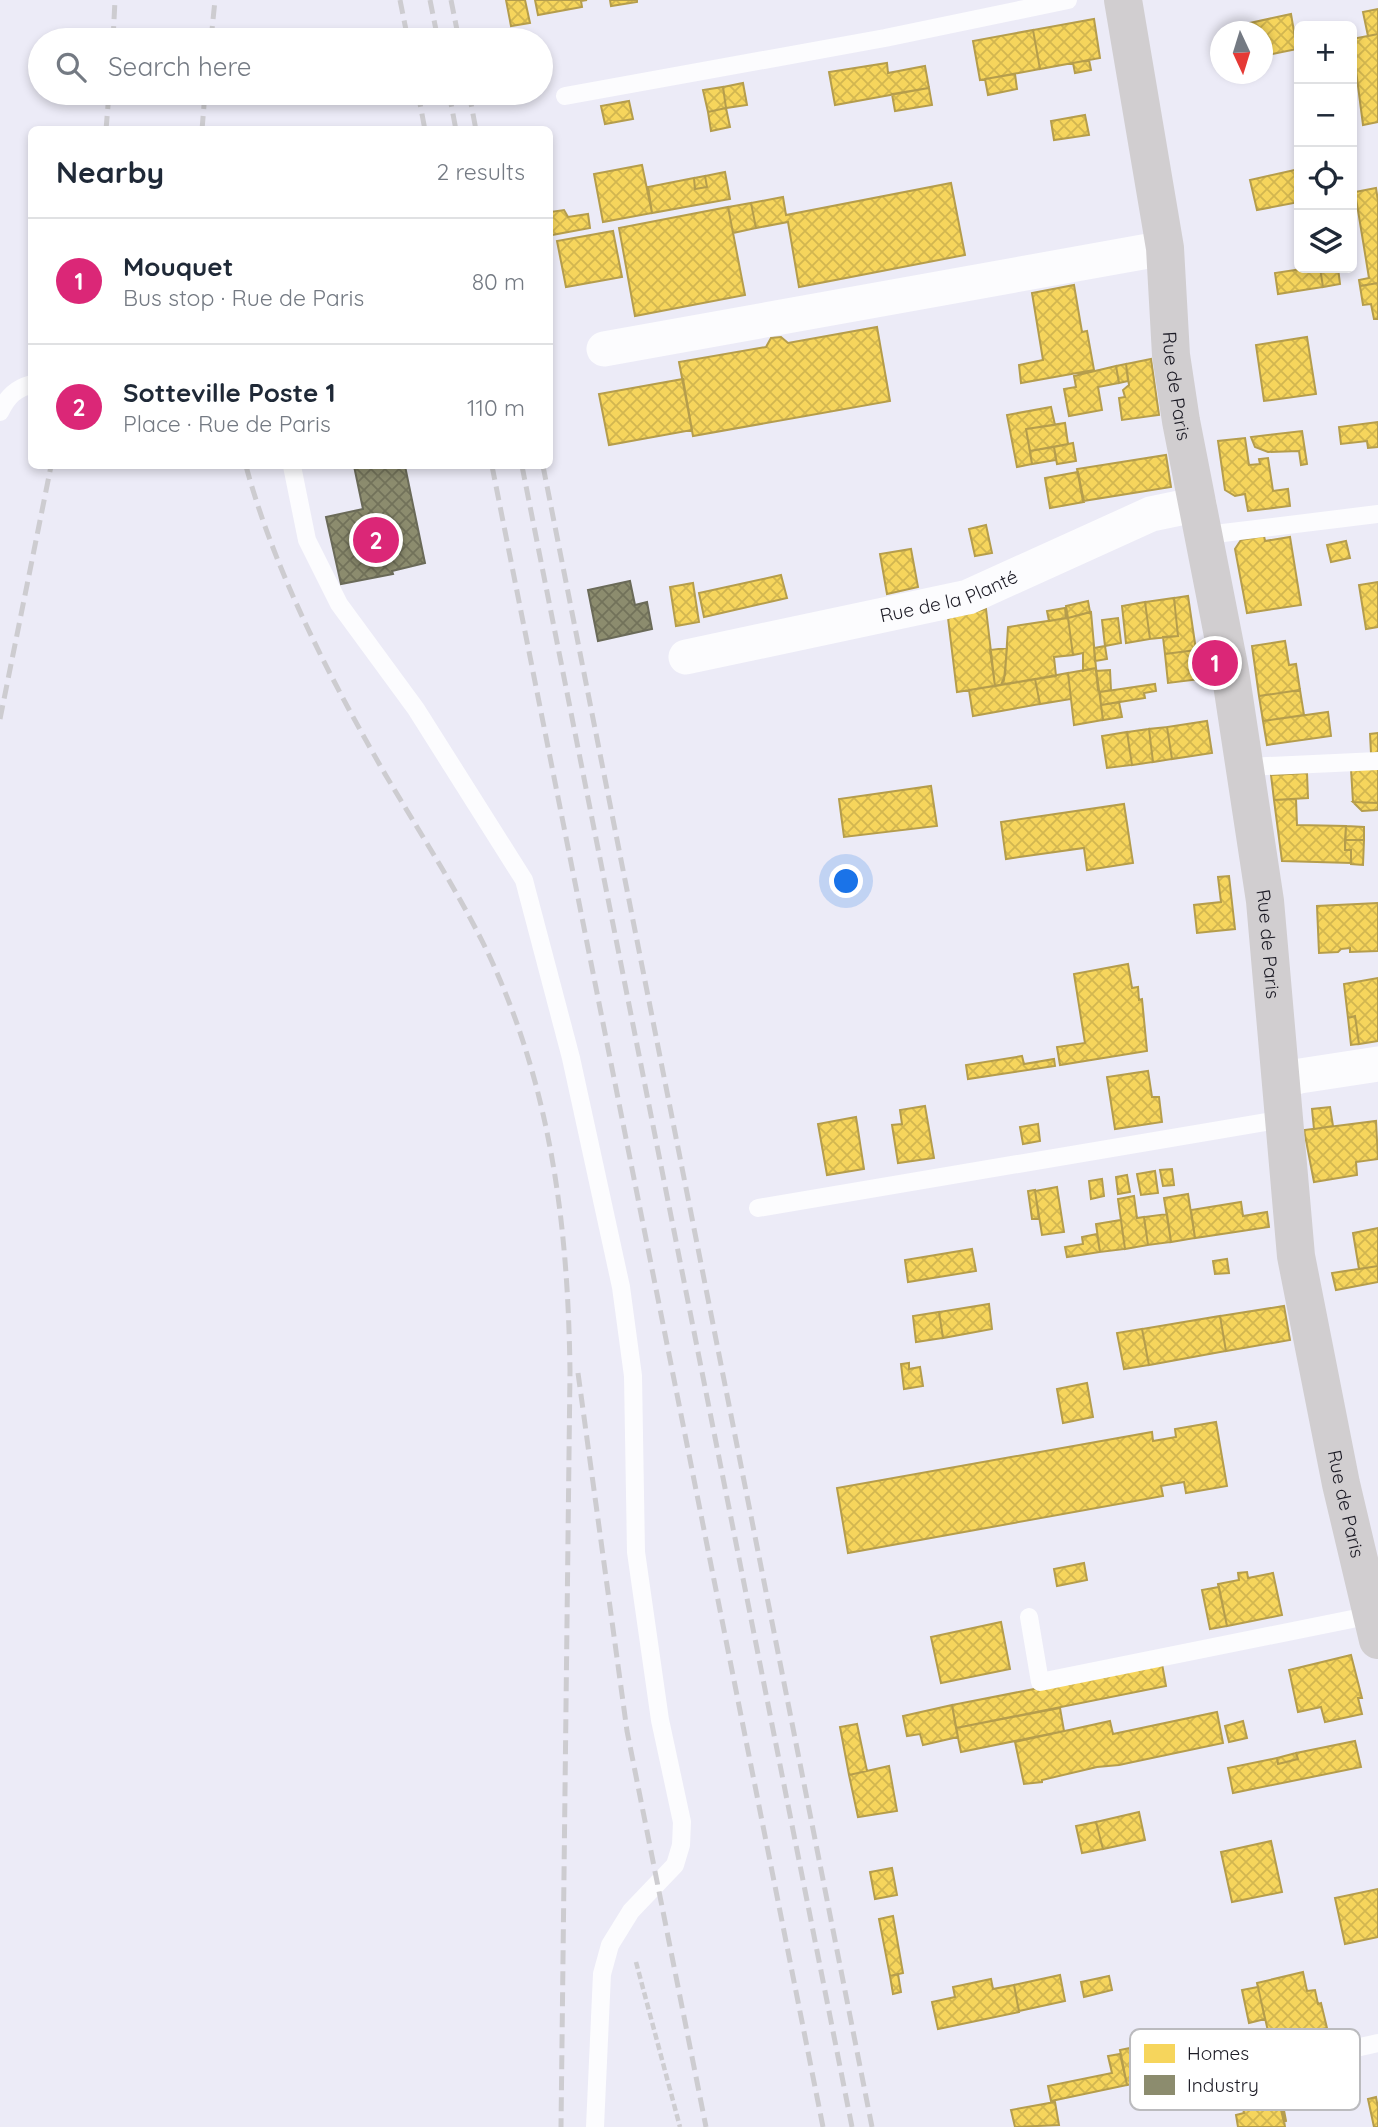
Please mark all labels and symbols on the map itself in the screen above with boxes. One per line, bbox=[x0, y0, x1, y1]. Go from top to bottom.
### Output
north arrow bbox=[1210, 21, 1273, 84]
street label: Rue de Paris bbox=[1158, 331, 1197, 442]
pin: 2 bbox=[353, 514, 399, 566]
street label: Rue de la Planté bbox=[878, 564, 1021, 627]
pin: 1 bbox=[1192, 637, 1238, 689]
your location bbox=[829, 864, 863, 898]
street label: Rue de Paris bbox=[1251, 888, 1285, 1000]
street label: Rue de Paris bbox=[1323, 1448, 1370, 1560]
legend bbox=[1130, 2029, 1360, 2110]
text: Homes bbox=[1187, 2041, 1249, 2065]
text: Industry bbox=[1187, 2073, 1259, 2097]

